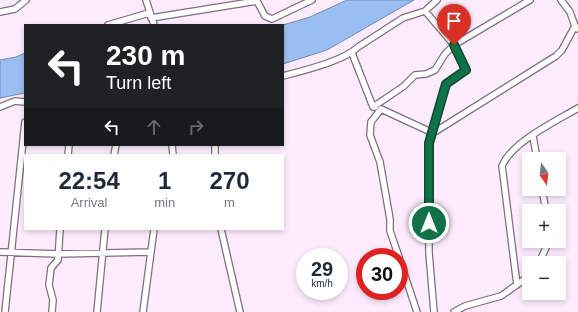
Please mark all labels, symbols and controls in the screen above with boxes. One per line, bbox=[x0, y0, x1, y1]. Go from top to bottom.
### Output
pin bbox=[437, 4, 471, 45]
icon: arrive bbox=[443, 10, 465, 32]
icon: left bbox=[40, 40, 92, 92]
text: 230 m bbox=[106, 40, 185, 71]
text: Turn left bbox=[106, 73, 171, 93]
icon: left bbox=[101, 116, 123, 138]
icon: ahead bbox=[143, 116, 165, 138]
icon: right bbox=[185, 116, 207, 138]
north arrow bbox=[522, 152, 566, 196]
map controls bbox=[522, 152, 566, 300]
text: 22:54 bbox=[58, 167, 120, 194]
text: 1 bbox=[158, 167, 171, 194]
text: 270 bbox=[210, 167, 250, 194]
text: Arrival bbox=[71, 195, 108, 210]
text: min bbox=[154, 195, 175, 210]
text: m bbox=[224, 195, 235, 210]
position arrow bbox=[408, 202, 450, 244]
button: + bbox=[522, 204, 566, 248]
speed limit sign: 30 bbox=[356, 248, 408, 300]
button: − bbox=[522, 256, 566, 300]
text: 29 bbox=[311, 258, 333, 280]
text: km/h bbox=[311, 278, 333, 289]

